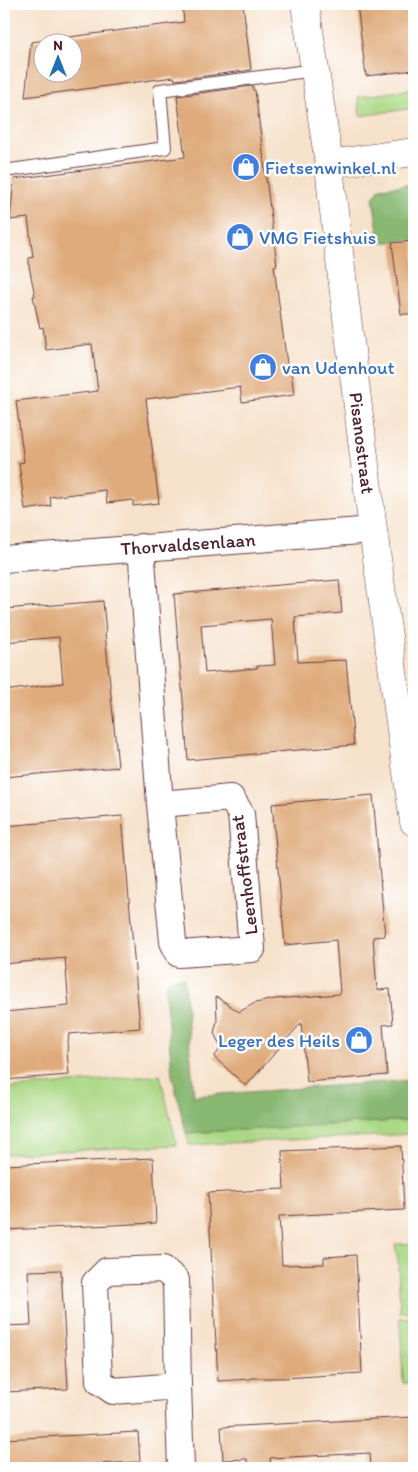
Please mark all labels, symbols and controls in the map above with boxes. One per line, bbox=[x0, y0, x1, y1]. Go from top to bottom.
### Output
north arrow bbox=[32, 32, 82, 82]
text: N bbox=[53, 37, 63, 54]
shop icon: Fietsenwinkel.nl bbox=[231, 152, 261, 182]
place label: Fietsenwinkel.nl bbox=[265, 156, 397, 179]
shop icon: VMG Fietshuis bbox=[225, 222, 255, 252]
place label: VMG Fietshuis bbox=[259, 226, 376, 249]
shop icon: van Udenhout bbox=[248, 352, 278, 382]
place label: van Udenhout bbox=[282, 356, 395, 379]
street label: Pisanostraat bbox=[344, 391, 380, 495]
street label: Thorvaldsenlaan bbox=[120, 528, 257, 560]
street label: Leenhoffstraat bbox=[225, 814, 263, 936]
shop icon: Leger des Heils bbox=[344, 1025, 374, 1055]
place label: Leger des Heils bbox=[218, 1029, 340, 1052]

